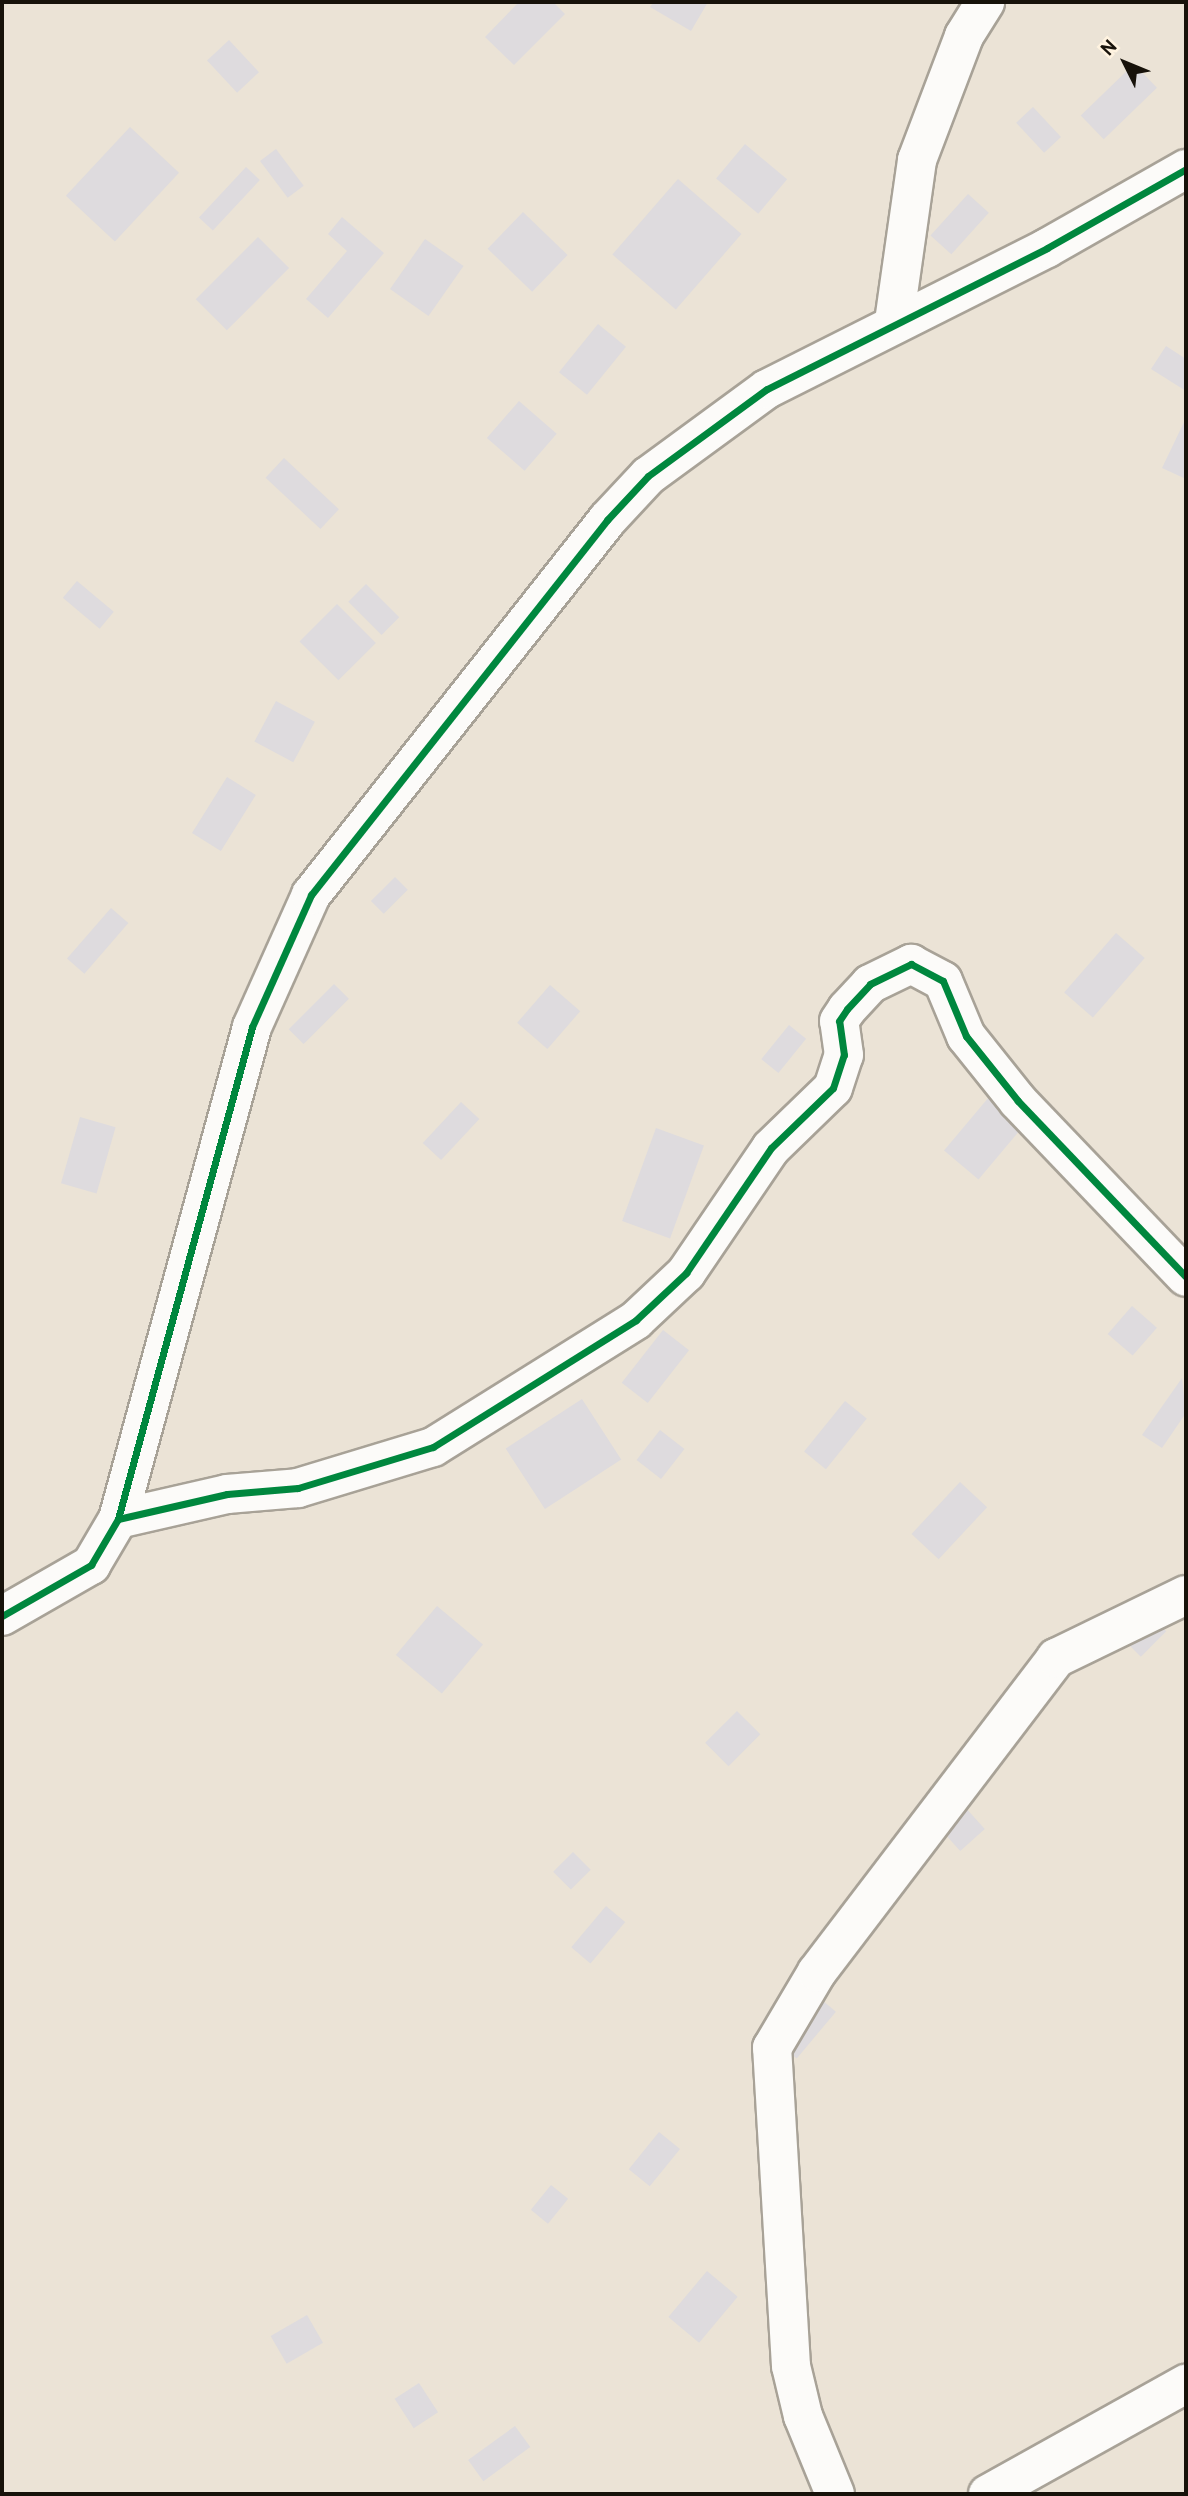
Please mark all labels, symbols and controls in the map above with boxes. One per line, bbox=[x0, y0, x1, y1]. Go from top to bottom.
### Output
north arrow bbox=[1090, 28, 1160, 98]
text: N bbox=[1096, 36, 1123, 62]

